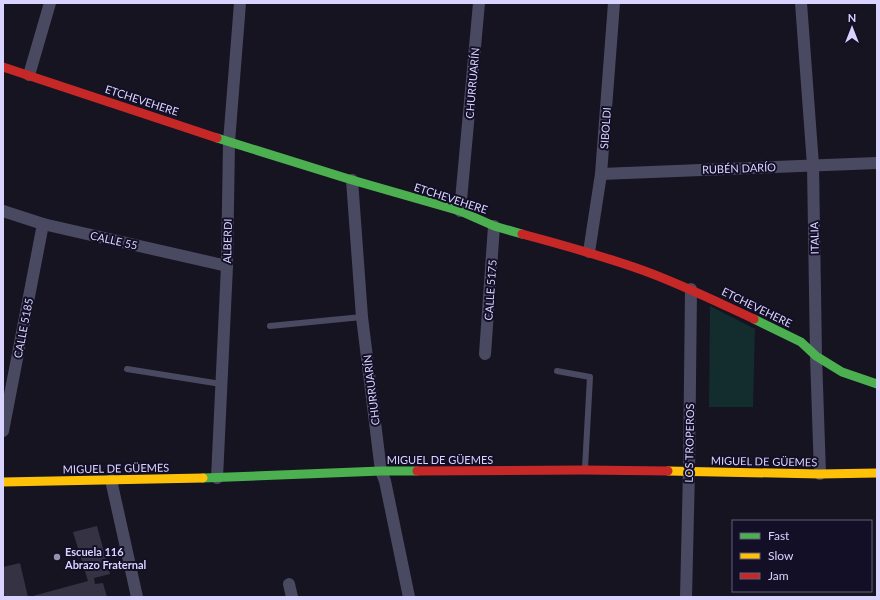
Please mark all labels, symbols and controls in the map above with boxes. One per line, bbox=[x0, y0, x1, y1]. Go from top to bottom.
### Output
north arrow bbox=[832, 8, 872, 48]
text: N bbox=[848, 11, 856, 24]
street label: CHURRUARÍN bbox=[462, 47, 482, 119]
street label: ETCHEVEHERE bbox=[104, 82, 180, 118]
street label: SIBOLDI bbox=[597, 107, 613, 149]
street label: RUBÉN DARÍO bbox=[702, 160, 776, 176]
street label: ETCHEVEHERE bbox=[413, 180, 489, 216]
street label: ALBERDI bbox=[220, 218, 234, 264]
street label: ITALIA bbox=[807, 221, 821, 254]
street label: CALLE 55 bbox=[89, 228, 139, 252]
street label: CALLE 5175 bbox=[481, 259, 499, 321]
street label: ETCHEVEHERE bbox=[720, 284, 794, 330]
street label: CALLE 5185 bbox=[11, 297, 35, 359]
street label: CHURRUARÍN bbox=[360, 354, 382, 426]
street label: LOS TROPEROS bbox=[682, 403, 696, 483]
street label: MIGUEL DE GÜEMES bbox=[387, 453, 493, 466]
street label: MIGUEL DE GÜEMES bbox=[711, 454, 817, 468]
street label: MIGUEL DE GÜEMES bbox=[63, 461, 169, 475]
legend bbox=[732, 520, 872, 592]
text: Fast bbox=[768, 528, 790, 543]
place label: Escuela 116 Abrazo Fraternal bbox=[64, 545, 147, 571]
text: Slow bbox=[768, 548, 794, 563]
marker: Escuela 116 Abrazo Fraternal bbox=[52, 552, 62, 562]
text: Jam bbox=[768, 568, 789, 583]

